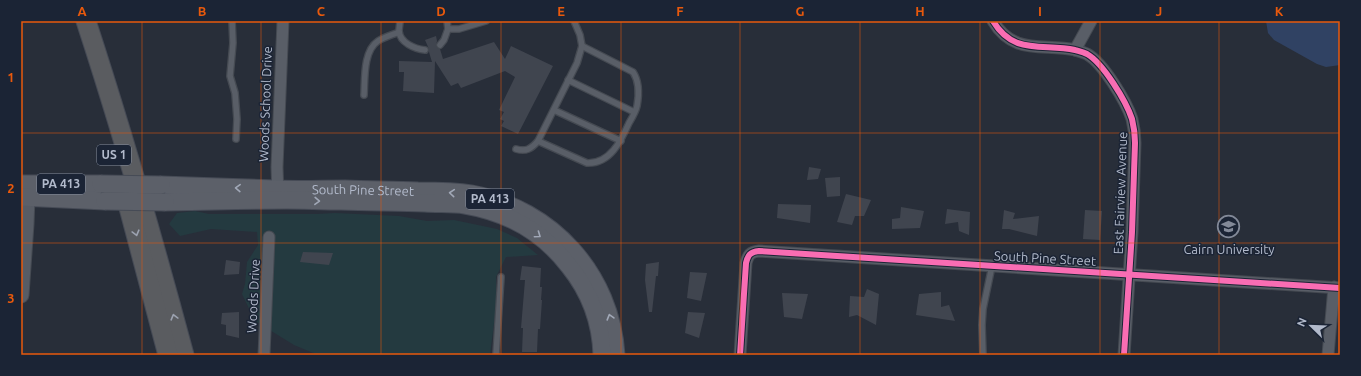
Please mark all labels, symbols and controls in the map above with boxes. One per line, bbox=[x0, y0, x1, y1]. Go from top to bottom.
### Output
text: A bbox=[77, 4, 87, 18]
text: B bbox=[198, 4, 207, 18]
text: C bbox=[317, 4, 326, 18]
text: D bbox=[436, 4, 446, 18]
text: E bbox=[557, 4, 565, 18]
text: F bbox=[676, 4, 684, 18]
text: G bbox=[796, 4, 805, 18]
text: H bbox=[915, 4, 925, 18]
text: I bbox=[1038, 4, 1042, 18]
text: J bbox=[1156, 4, 1162, 18]
text: K bbox=[1275, 4, 1284, 18]
street label: Woods School Drive bbox=[256, 46, 274, 162]
text: 1 bbox=[7, 70, 15, 84]
street label: East Fairview Avenue bbox=[1111, 131, 1129, 255]
road number: US 1 bbox=[97, 145, 131, 165]
road number: PA 413 bbox=[37, 174, 85, 194]
text: 2 bbox=[7, 181, 15, 195]
street label: South Pine Street bbox=[312, 182, 414, 198]
one-way arrow bbox=[235, 184, 241, 192]
one-way arrow bbox=[449, 188, 455, 197]
road number: PA 413 bbox=[466, 189, 514, 209]
one-way arrow bbox=[314, 197, 320, 205]
school or university icon: Cairn University bbox=[1216, 214, 1242, 240]
one-way arrow bbox=[131, 229, 140, 236]
one-way arrow bbox=[533, 230, 540, 237]
place label: Cairn University bbox=[1183, 242, 1275, 256]
street label: South Pine Street bbox=[994, 248, 1096, 268]
street label: Woods Drive bbox=[244, 259, 262, 333]
text: 3 bbox=[7, 291, 15, 305]
north arrow bbox=[1291, 306, 1331, 346]
one-way arrow bbox=[606, 313, 615, 320]
one-way arrow bbox=[170, 314, 179, 321]
text: N bbox=[1295, 316, 1309, 328]

